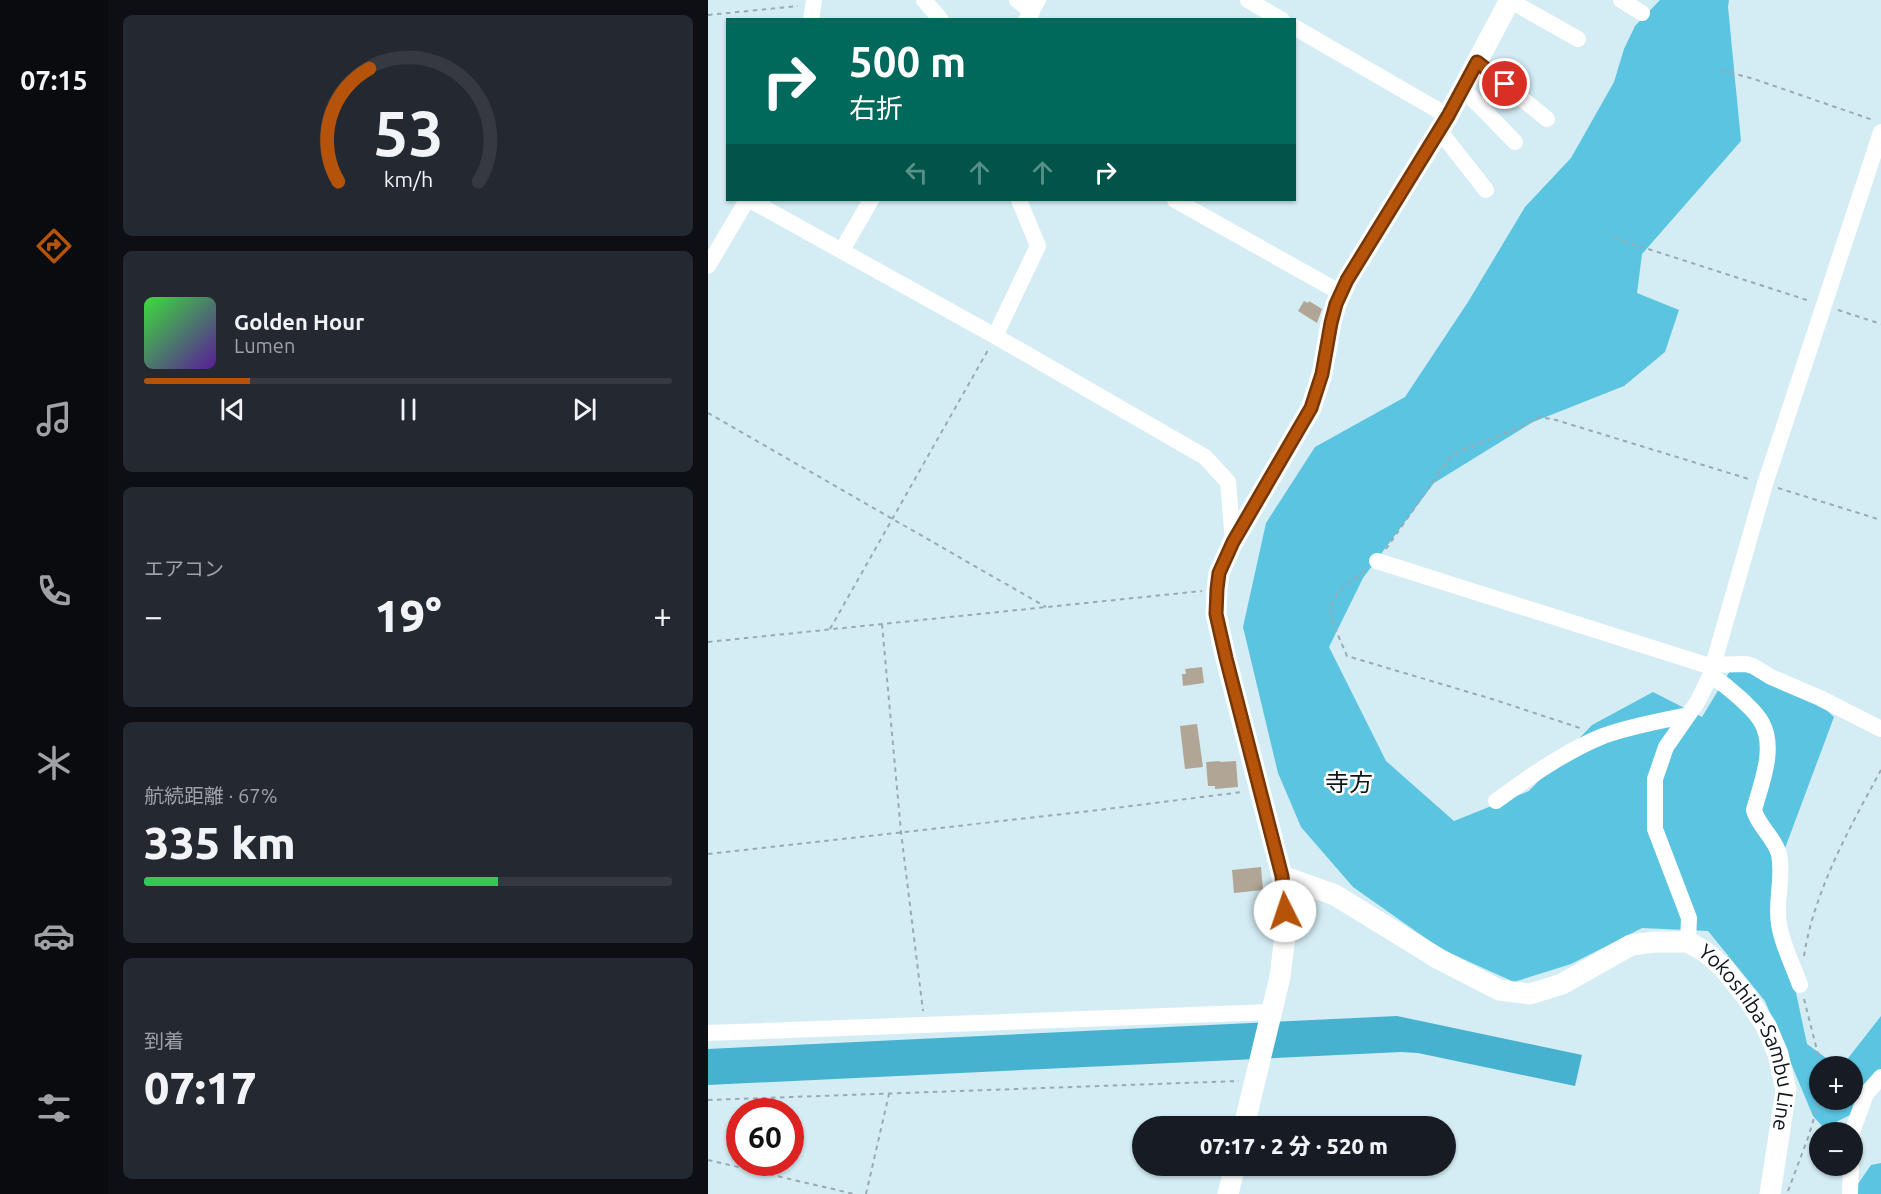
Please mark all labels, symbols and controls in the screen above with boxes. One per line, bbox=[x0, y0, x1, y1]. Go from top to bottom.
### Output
text: 500 m bbox=[849, 38, 966, 85]
icon: right bbox=[750, 42, 828, 120]
pin bbox=[1479, 58, 1530, 109]
text: 07:15 bbox=[20, 65, 88, 95]
icon: arrive bbox=[1488, 67, 1521, 100]
text: 右折 bbox=[849, 93, 903, 123]
text: 53 bbox=[373, 99, 443, 169]
icon: left bbox=[900, 156, 933, 189]
icon: ahead bbox=[963, 156, 996, 189]
icon: ahead bbox=[1026, 156, 1059, 189]
icon: right bbox=[1089, 156, 1122, 189]
text: km/h bbox=[383, 168, 433, 192]
icon: directions bbox=[33, 225, 75, 267]
text: Golden Hour bbox=[234, 309, 364, 334]
text: Lumen bbox=[234, 334, 295, 357]
icon: previous bbox=[216, 393, 249, 426]
icon: pause bbox=[392, 393, 425, 426]
icon: next bbox=[568, 393, 601, 426]
icon: music bbox=[33, 398, 75, 440]
text: エアコン bbox=[144, 557, 224, 580]
icon: phone bbox=[33, 570, 75, 612]
text: 19° bbox=[374, 590, 442, 641]
text: − bbox=[144, 597, 163, 634]
text: + bbox=[653, 597, 672, 634]
icon: climate bbox=[33, 742, 75, 784]
district label: 寺方 bbox=[1325, 769, 1373, 796]
text: 航続距離 · 67% bbox=[144, 784, 277, 807]
text: 335 km bbox=[144, 817, 296, 868]
position arrow bbox=[1253, 879, 1317, 943]
icon: car bbox=[33, 915, 75, 957]
street label: Yokoshiba-Sambu Line bbox=[1694, 939, 1799, 1133]
text: 到着 bbox=[144, 1029, 184, 1052]
map controls bbox=[1809, 1056, 1863, 1176]
button: + bbox=[1809, 1056, 1863, 1110]
text: 07:17 bbox=[144, 1062, 257, 1113]
icon: filters bbox=[33, 1087, 75, 1129]
speed limit sign: 60 bbox=[726, 1098, 804, 1176]
button: − bbox=[1809, 1122, 1863, 1176]
text: 07:17 · 2 分 · 520 m bbox=[1200, 1133, 1388, 1158]

